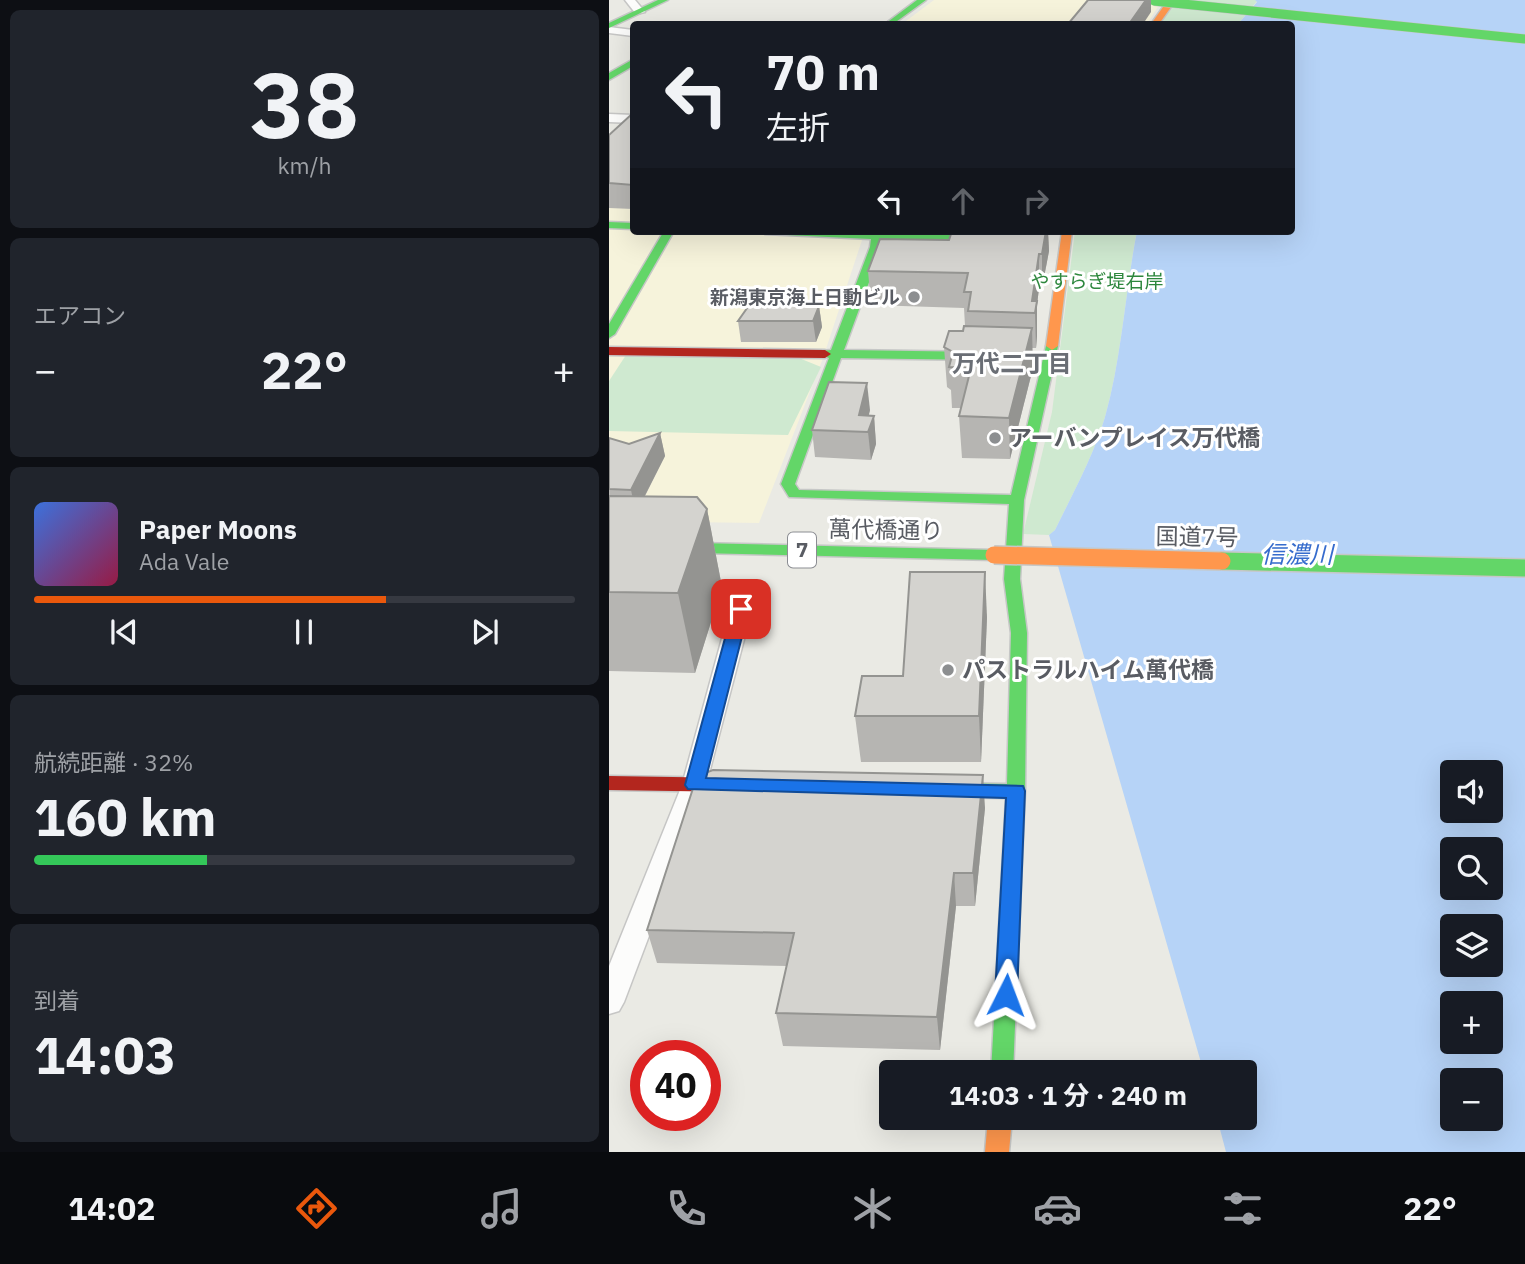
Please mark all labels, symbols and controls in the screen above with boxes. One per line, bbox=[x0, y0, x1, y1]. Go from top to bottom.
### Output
text: 70 m bbox=[766, 40, 880, 103]
text: 38 bbox=[250, 45, 359, 163]
icon: left bbox=[651, 49, 742, 140]
text: 左折 bbox=[766, 106, 830, 148]
text: km/h bbox=[277, 150, 332, 180]
icon: left bbox=[871, 182, 909, 220]
icon: ahead bbox=[944, 182, 982, 220]
icon: right bbox=[1017, 182, 1055, 220]
park label: やすらぎ堤右岸 bbox=[1030, 269, 1164, 293]
place label: 新潟東京海上日動ビル bbox=[710, 285, 900, 309]
marker: 新潟東京海上日動ビル bbox=[906, 289, 922, 305]
text: エアコン bbox=[34, 300, 126, 330]
text: 22° bbox=[261, 336, 348, 403]
text: − bbox=[34, 345, 57, 394]
text: + bbox=[552, 345, 575, 394]
district label: 万代二丁目 bbox=[952, 347, 1072, 379]
place label: アーバンプレイス万代橋 bbox=[1009, 422, 1260, 452]
marker: アーバンプレイス万代橋 bbox=[987, 430, 1003, 446]
text: Paper Moons bbox=[139, 512, 297, 546]
street label: 萬代橋通り bbox=[828, 513, 944, 545]
street label: 国道7号 bbox=[1155, 520, 1239, 552]
road number: 7 bbox=[788, 532, 816, 568]
water label: 信濃川 bbox=[1261, 538, 1336, 570]
text: Ada Vale bbox=[139, 546, 229, 576]
pin bbox=[711, 579, 771, 639]
icon: arrive bbox=[722, 590, 760, 628]
icon: previous bbox=[105, 613, 143, 651]
icon: pause bbox=[285, 613, 323, 651]
icon: next bbox=[466, 613, 504, 651]
place label: パストラルハイム萬代橋 bbox=[962, 654, 1214, 684]
marker: パストラルハイム萬代橋 bbox=[940, 662, 956, 678]
text: 航続距離 · 32% bbox=[34, 747, 193, 777]
map controls bbox=[1440, 760, 1503, 1131]
button: sound bbox=[1440, 760, 1503, 823]
text: 160 km bbox=[34, 783, 216, 850]
button: search bbox=[1440, 837, 1503, 900]
button: layers bbox=[1440, 914, 1503, 977]
position arrow bbox=[969, 958, 1043, 1032]
text: 到着 bbox=[34, 985, 80, 1015]
button: + bbox=[1440, 991, 1503, 1054]
text: 14:03 bbox=[34, 1021, 176, 1088]
speed limit sign: 40 bbox=[630, 1040, 721, 1131]
button: − bbox=[1440, 1068, 1503, 1131]
text: 14:03 · 1 分 · 240 m bbox=[949, 1078, 1187, 1112]
icon: directions bbox=[292, 1184, 341, 1233]
icon: music bbox=[477, 1184, 526, 1233]
icon: phone bbox=[662, 1184, 711, 1233]
icon: climate bbox=[848, 1184, 897, 1233]
icon: car bbox=[1033, 1184, 1082, 1233]
icon: filters bbox=[1218, 1184, 1267, 1233]
text: 14:02 bbox=[68, 1187, 156, 1229]
text: 22° bbox=[1403, 1187, 1457, 1229]

